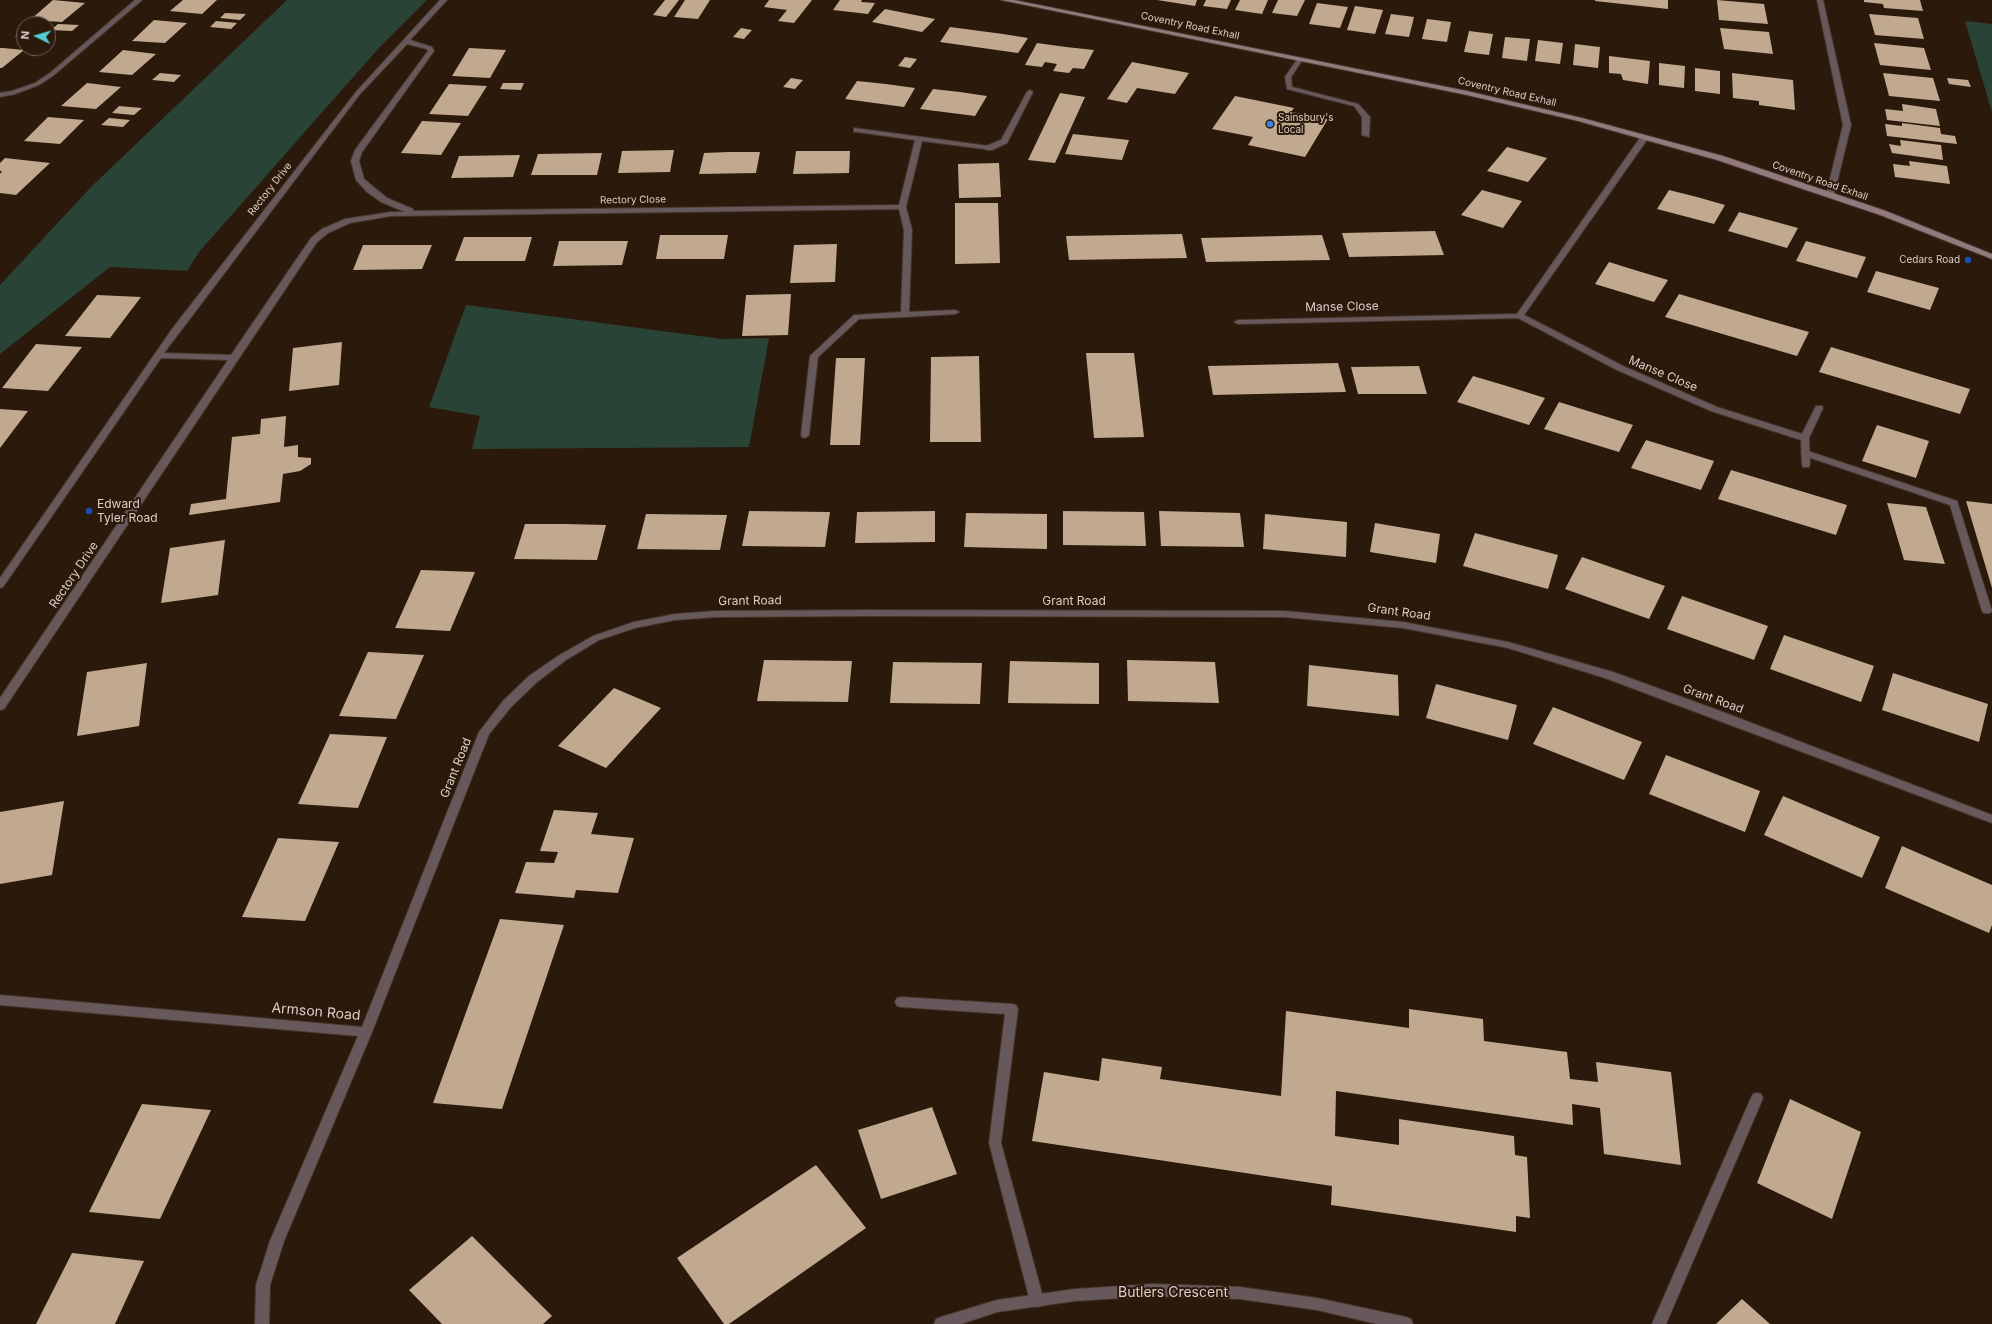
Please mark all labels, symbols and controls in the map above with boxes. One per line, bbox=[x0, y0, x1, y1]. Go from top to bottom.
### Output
street label: Coventry Road Exhall bbox=[1140, 10, 1240, 42]
north arrow bbox=[16, 16, 56, 56]
text: N bbox=[18, 30, 32, 40]
street label: Coventry Road Exhall bbox=[1457, 75, 1557, 109]
place label: Sainsbury's Local bbox=[1278, 112, 1333, 136]
marker: Sainsbury's Local bbox=[1265, 119, 1275, 129]
street label: Coventry Road Exhall bbox=[1770, 159, 1870, 203]
street label: Rectory Drive bbox=[246, 160, 294, 218]
street label: Rectory Close bbox=[600, 193, 666, 207]
place label: Cedars Road bbox=[1899, 254, 1960, 266]
marker: Cedars Road bbox=[1963, 255, 1973, 265]
street label: Manse Close bbox=[1305, 299, 1379, 315]
street label: Manse Close bbox=[1626, 353, 1700, 395]
place label: Edward Tyler Road bbox=[97, 497, 158, 525]
marker: Edward Tyler Road bbox=[84, 506, 94, 516]
street label: Rectory Drive bbox=[47, 539, 101, 611]
street label: Grant Road bbox=[718, 593, 782, 609]
street label: Grant Road bbox=[1042, 594, 1106, 608]
street label: Grant Road bbox=[1367, 600, 1431, 624]
street label: Grant Road bbox=[1681, 681, 1745, 717]
street label: Grant Road bbox=[437, 736, 475, 800]
street label: Armson Road bbox=[271, 1000, 361, 1024]
street label: Butlers Crescent bbox=[1118, 1285, 1228, 1301]

